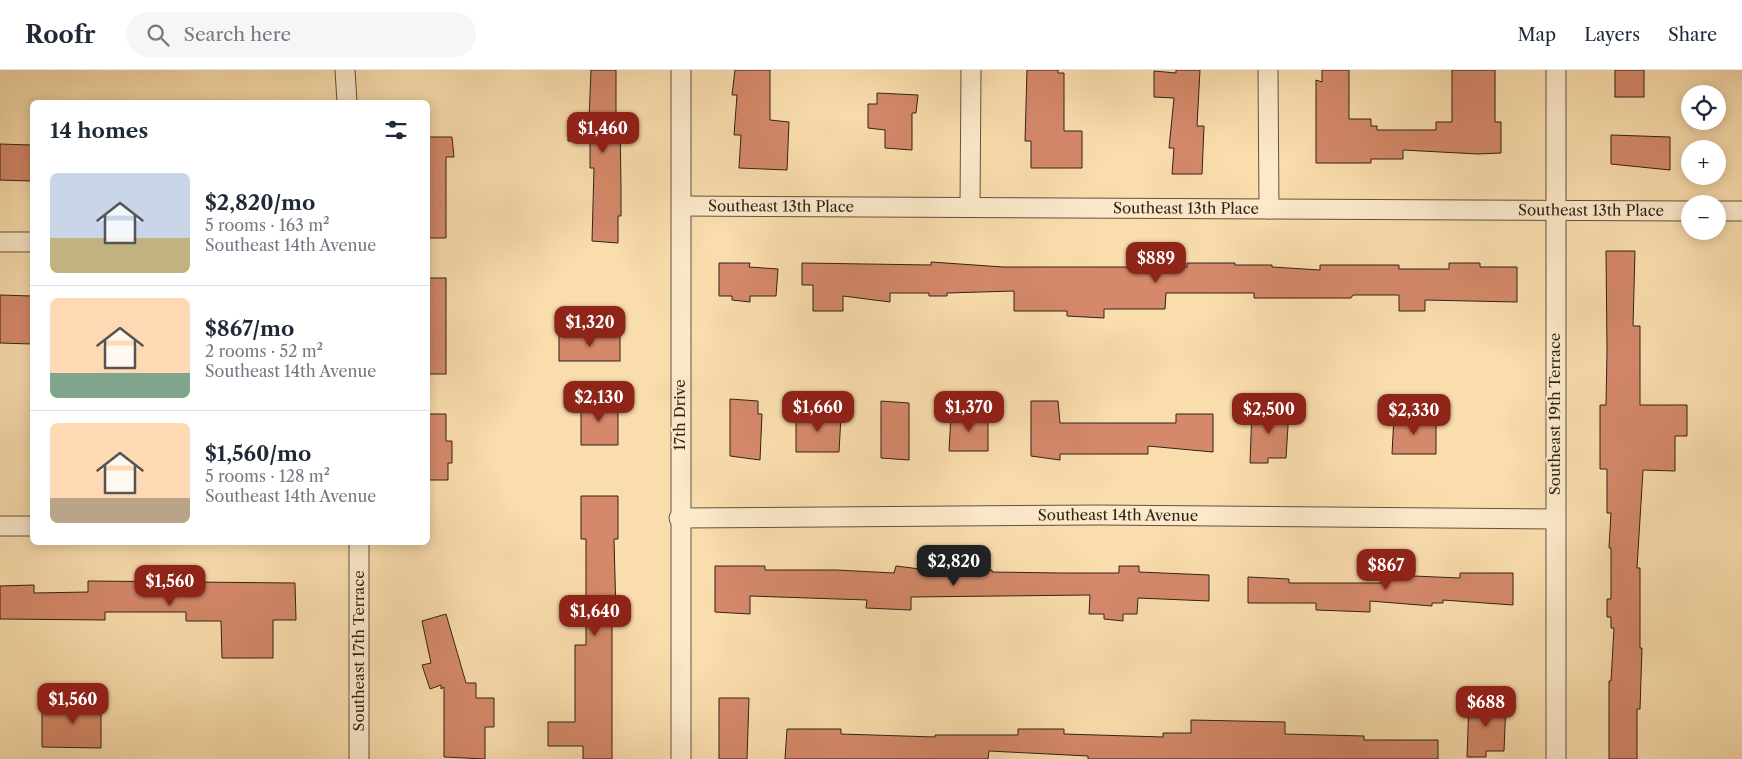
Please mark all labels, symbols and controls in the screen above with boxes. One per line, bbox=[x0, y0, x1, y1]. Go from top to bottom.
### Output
search box bbox=[126, 12, 476, 57]
text: Roofr bbox=[25, 20, 96, 49]
icon: search bbox=[144, 21, 172, 49]
text: Search here bbox=[184, 23, 291, 46]
text: Map bbox=[1518, 24, 1556, 46]
text: Layers bbox=[1584, 24, 1640, 46]
text: Share bbox=[1668, 24, 1717, 46]
map controls bbox=[1681, 85, 1726, 240]
button: locate bbox=[1681, 85, 1726, 130]
pin: $1,460 bbox=[562, 112, 644, 154]
icon: filters bbox=[382, 116, 410, 144]
text: 14 homes bbox=[50, 118, 148, 143]
text: $1,460 bbox=[578, 118, 628, 138]
button: + bbox=[1681, 140, 1726, 185]
text: $2,820/mo bbox=[205, 190, 315, 215]
icon: home bbox=[90, 193, 150, 253]
button: − bbox=[1681, 195, 1726, 240]
street label: Southeast 13th Place bbox=[708, 196, 854, 216]
street label: Southeast 13th Place bbox=[1113, 198, 1259, 218]
street label: Southeast 13th Place bbox=[1518, 200, 1664, 220]
text: 5 rooms · 163 m² bbox=[205, 215, 330, 235]
text: Southeast 14th Avenue bbox=[205, 235, 376, 255]
pin: $889 bbox=[1126, 242, 1186, 284]
text: $889 bbox=[1137, 248, 1175, 268]
pin: $1,320 bbox=[549, 306, 631, 348]
text: $1,320 bbox=[565, 312, 615, 332]
text: $867/mo bbox=[205, 316, 294, 341]
icon: home bbox=[90, 318, 150, 378]
street label: Southeast 19th Terrace bbox=[1545, 333, 1564, 495]
text: 2 rooms · 52 m² bbox=[205, 341, 323, 361]
text: Southeast 14th Avenue bbox=[205, 361, 376, 381]
street label: 17th Drive bbox=[670, 379, 689, 451]
pin: $2,130 bbox=[558, 380, 640, 423]
text: $2,130 bbox=[574, 387, 624, 407]
pin: $1,660 bbox=[777, 390, 859, 433]
pin: $1,370 bbox=[928, 390, 1010, 433]
pin: $2,500 bbox=[1228, 392, 1310, 435]
pin: $2,330 bbox=[1373, 394, 1455, 436]
text: $1,660 bbox=[793, 397, 843, 417]
text: $1,370 bbox=[945, 397, 993, 417]
text: $2,500 bbox=[1243, 399, 1295, 419]
text: $2,330 bbox=[1388, 400, 1440, 420]
text: $1,560/mo bbox=[205, 441, 311, 466]
icon: home bbox=[90, 443, 150, 503]
text: 5 rooms · 128 m² bbox=[205, 466, 330, 486]
text: Southeast 14th Avenue bbox=[205, 486, 376, 506]
street label: Southeast 14th Avenue bbox=[1038, 505, 1198, 525]
pin: $2,820 bbox=[913, 544, 995, 587]
pin: $867 bbox=[1356, 548, 1416, 591]
text: $2,820 bbox=[928, 551, 980, 571]
text: $867 bbox=[1368, 555, 1404, 575]
pin: $1,560 bbox=[129, 564, 211, 607]
street label: Southeast 17th Terrace bbox=[349, 570, 368, 732]
text: $1,560 bbox=[145, 571, 195, 591]
pin: $1,640 bbox=[554, 594, 636, 637]
text: $1,640 bbox=[570, 601, 620, 621]
pin: $1,560 bbox=[32, 682, 114, 725]
pin: $688 bbox=[1456, 686, 1516, 728]
text: $1,560 bbox=[48, 689, 98, 709]
text: $688 bbox=[1467, 692, 1505, 712]

